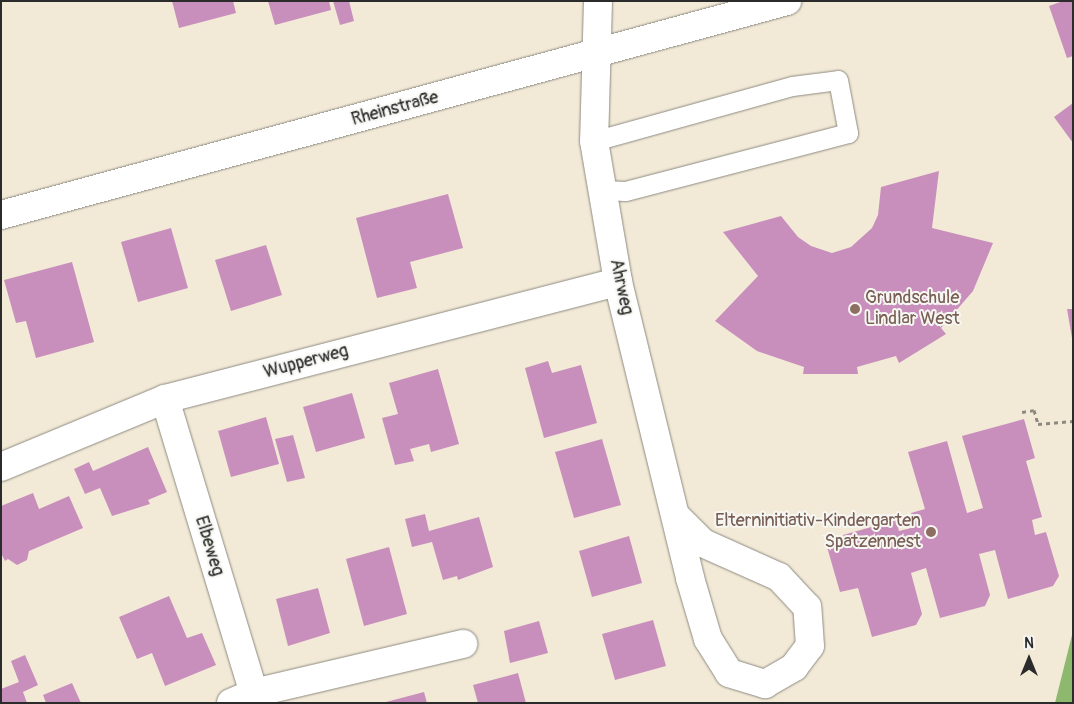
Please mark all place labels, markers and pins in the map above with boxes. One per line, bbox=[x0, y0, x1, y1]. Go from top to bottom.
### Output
place label: Grundschule Lindlar West bbox=[865, 288, 960, 330]
marker: Grundschule Lindlar West bbox=[849, 303, 861, 315]
place label: Elterninitiativ-Kindergarten Spatzennest bbox=[715, 511, 921, 554]
marker: Elterninitiativ-Kindergarten Spatzennest bbox=[925, 526, 937, 538]

